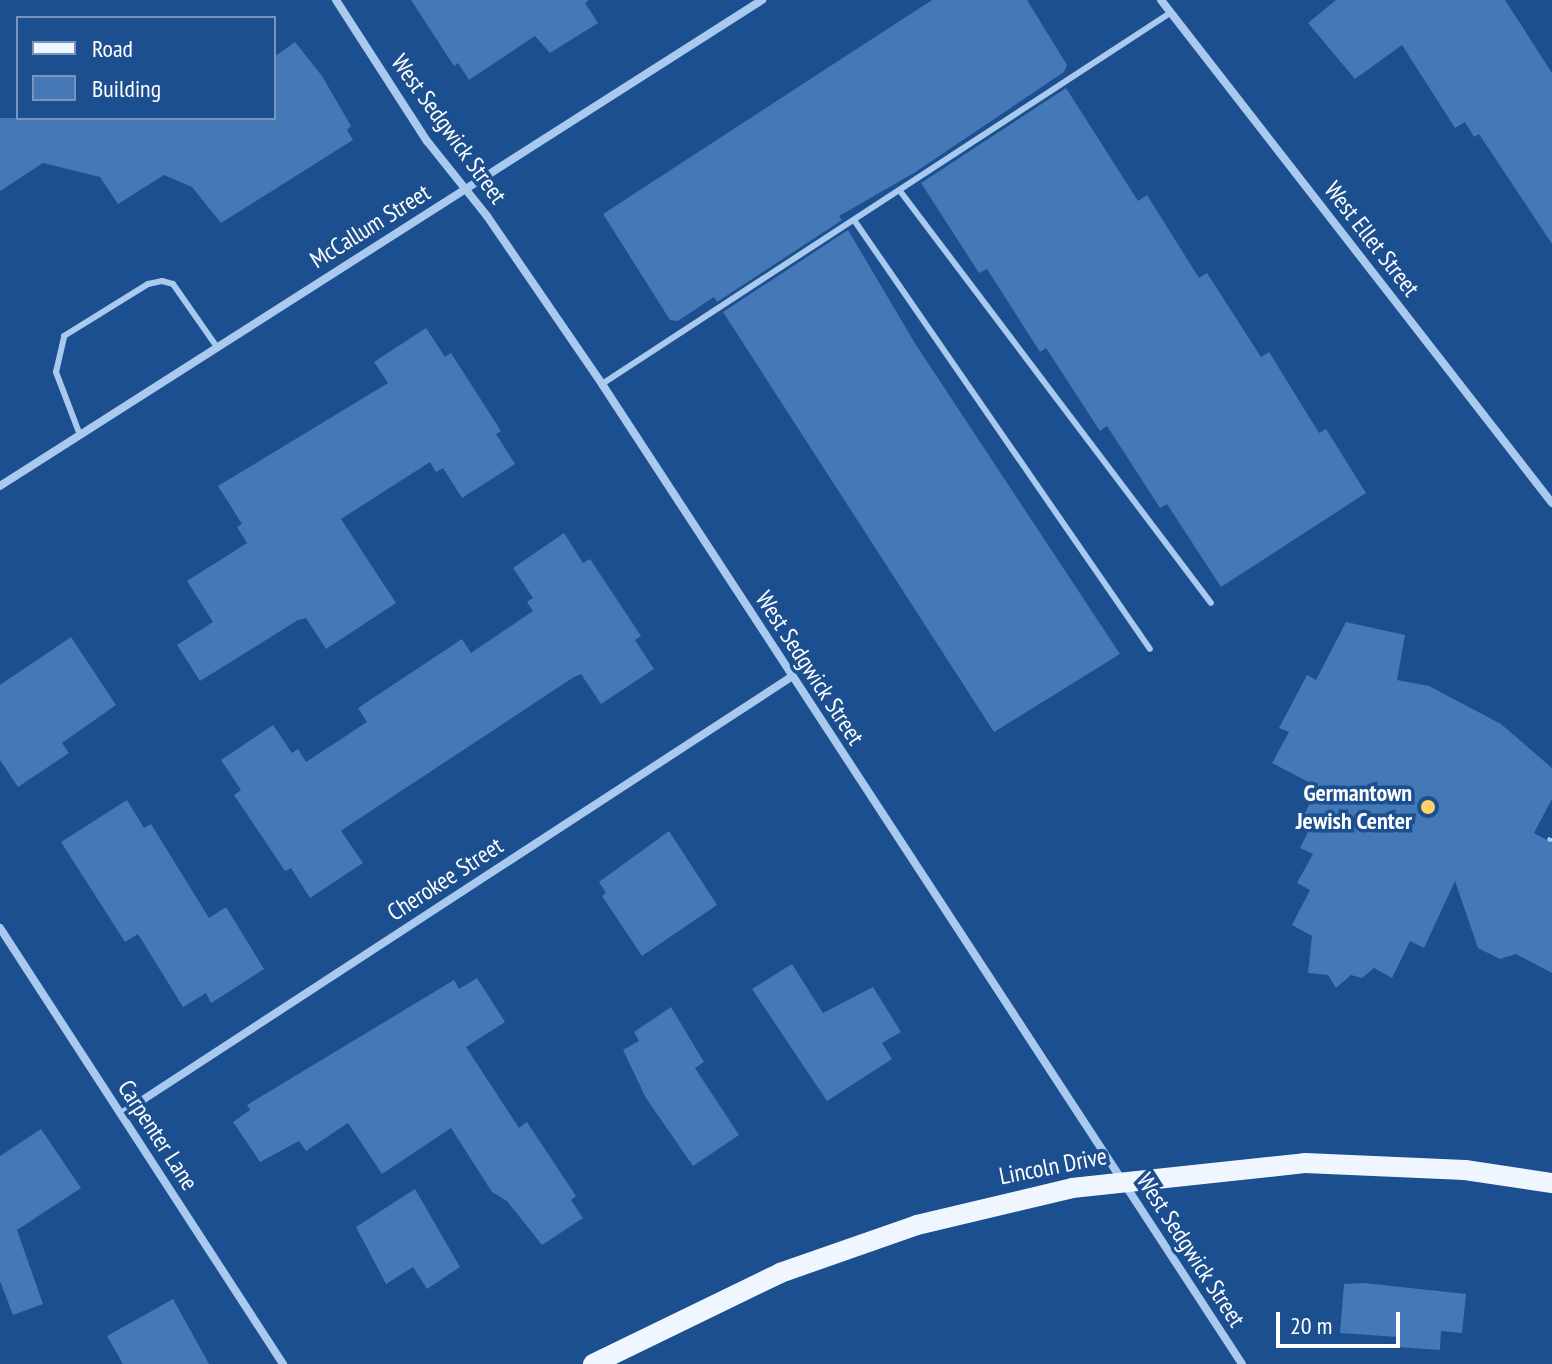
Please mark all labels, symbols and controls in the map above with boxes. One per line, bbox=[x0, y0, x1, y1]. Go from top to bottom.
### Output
legend bbox=[16, 16, 276, 120]
text: Road bbox=[92, 33, 133, 64]
street label: West Sedgwick Street bbox=[385, 49, 513, 209]
text: Building bbox=[92, 73, 161, 104]
street label: West Ellet Street bbox=[1318, 176, 1426, 302]
street label: McCallum Street bbox=[305, 178, 435, 274]
street label: West Sedgwick Street bbox=[749, 586, 871, 750]
place label: Germantown Jewish Center bbox=[1295, 779, 1412, 835]
marker: Germantown Jewish Center bbox=[1419, 798, 1437, 816]
street label: Cherokee Street bbox=[382, 831, 508, 927]
street label: Carpenter Lane bbox=[112, 1075, 204, 1195]
street label: Lincoln Drive bbox=[997, 1141, 1109, 1191]
street label: West Sedgwick Street bbox=[1130, 1168, 1252, 1332]
scale bar bbox=[1280, 1296, 1404, 1346]
text: 20 m bbox=[1290, 1310, 1332, 1341]

